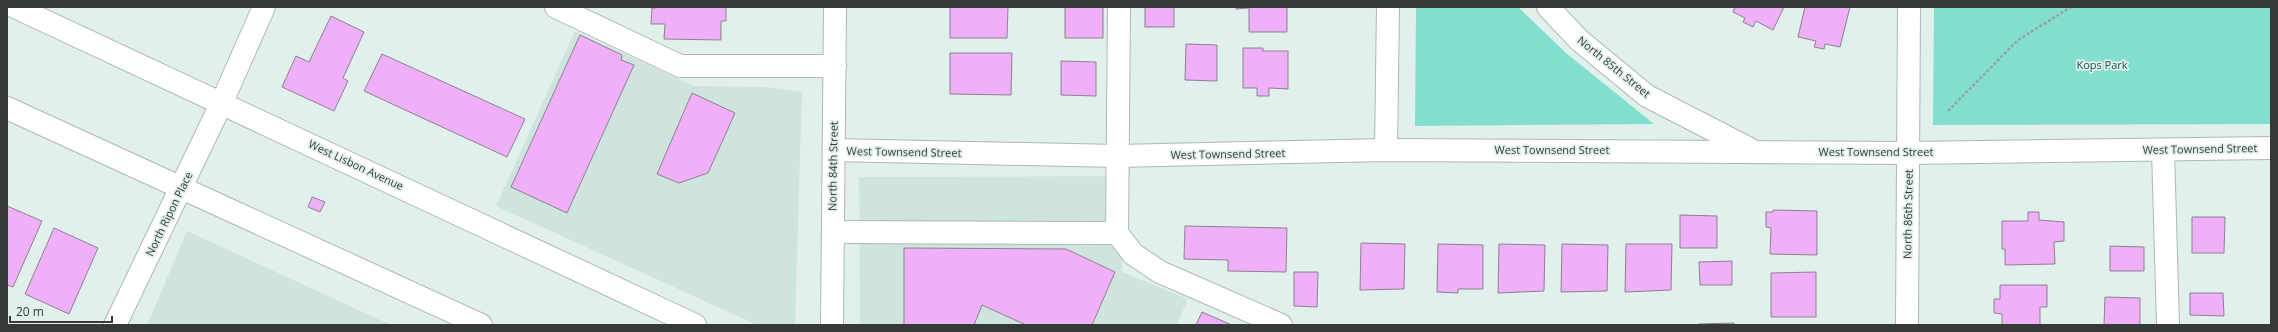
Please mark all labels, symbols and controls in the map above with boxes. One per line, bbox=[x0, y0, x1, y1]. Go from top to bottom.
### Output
street label: North 85th Street bbox=[1575, 33, 1654, 101]
park label: Kops Park bbox=[2076, 57, 2128, 72]
street label: North 84th Street bbox=[824, 121, 841, 211]
street label: West Lisbon Avenue bbox=[306, 136, 406, 193]
street label: West Townsend Street bbox=[2142, 140, 2258, 157]
street label: West Townsend Street bbox=[1495, 142, 1609, 157]
street label: West Townsend Street bbox=[846, 143, 962, 160]
street label: West Townsend Street bbox=[1819, 144, 1933, 159]
street label: West Townsend Street bbox=[1170, 145, 1286, 162]
street label: North Ripon Place bbox=[142, 169, 196, 259]
street label: North 86th Street bbox=[1899, 169, 1916, 259]
scale bar bbox=[10, 298, 112, 324]
text: 20 m bbox=[16, 303, 44, 320]

